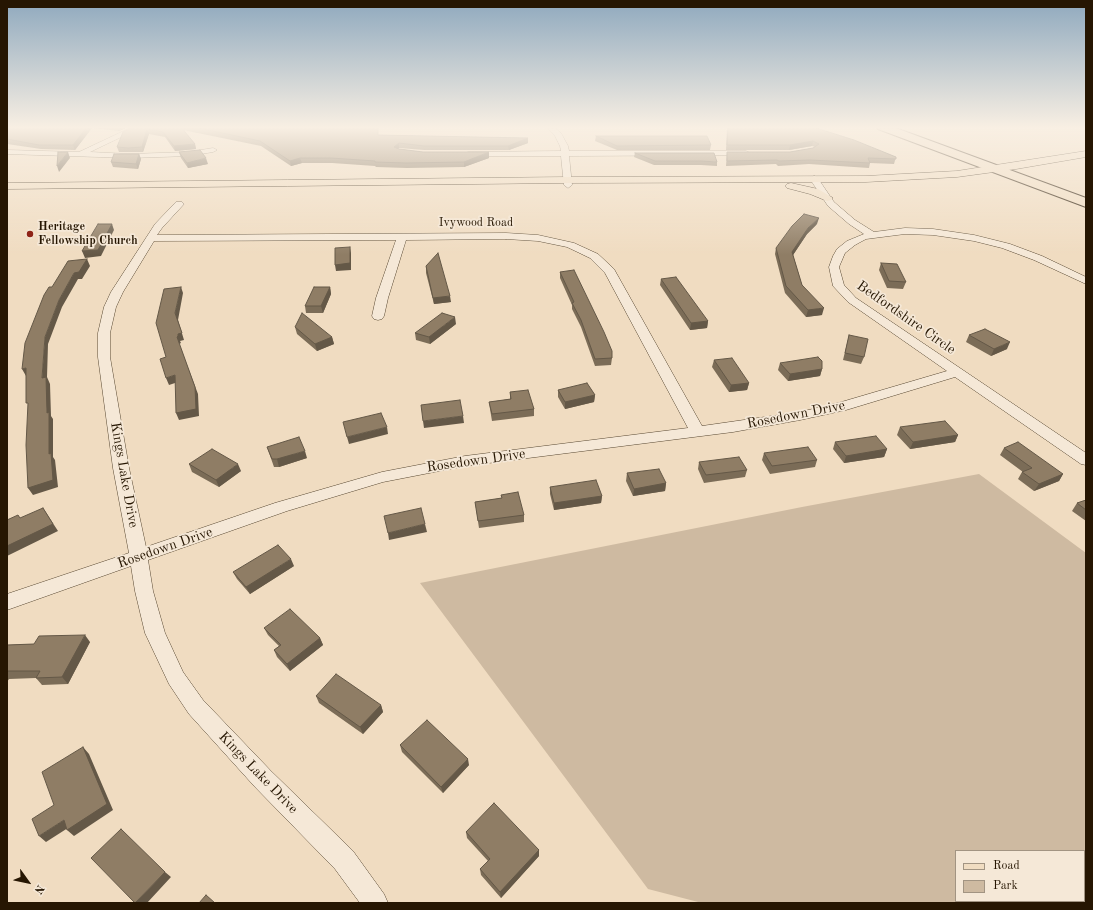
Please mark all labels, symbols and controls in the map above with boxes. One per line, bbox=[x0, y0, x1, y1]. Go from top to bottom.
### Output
street label: Ivywood Road bbox=[439, 216, 513, 230]
place label: Heritage Fellowship Church bbox=[38, 220, 138, 248]
marker: Heritage Fellowship Church bbox=[25, 229, 35, 239]
street label: Bedfordshire Circle bbox=[853, 278, 959, 358]
street label: Rosedown Drive bbox=[746, 397, 846, 433]
street label: Kings Lake Drive bbox=[106, 421, 142, 529]
street label: Rosedown Drive bbox=[426, 446, 526, 476]
street label: Rosedown Drive bbox=[115, 524, 215, 572]
street label: Kings Lake Drive bbox=[215, 729, 301, 817]
legend bbox=[955, 850, 1085, 902]
text: Road bbox=[993, 860, 1020, 872]
north arrow bbox=[8, 862, 48, 902]
text: Park bbox=[993, 880, 1018, 892]
text: N bbox=[32, 882, 45, 895]

